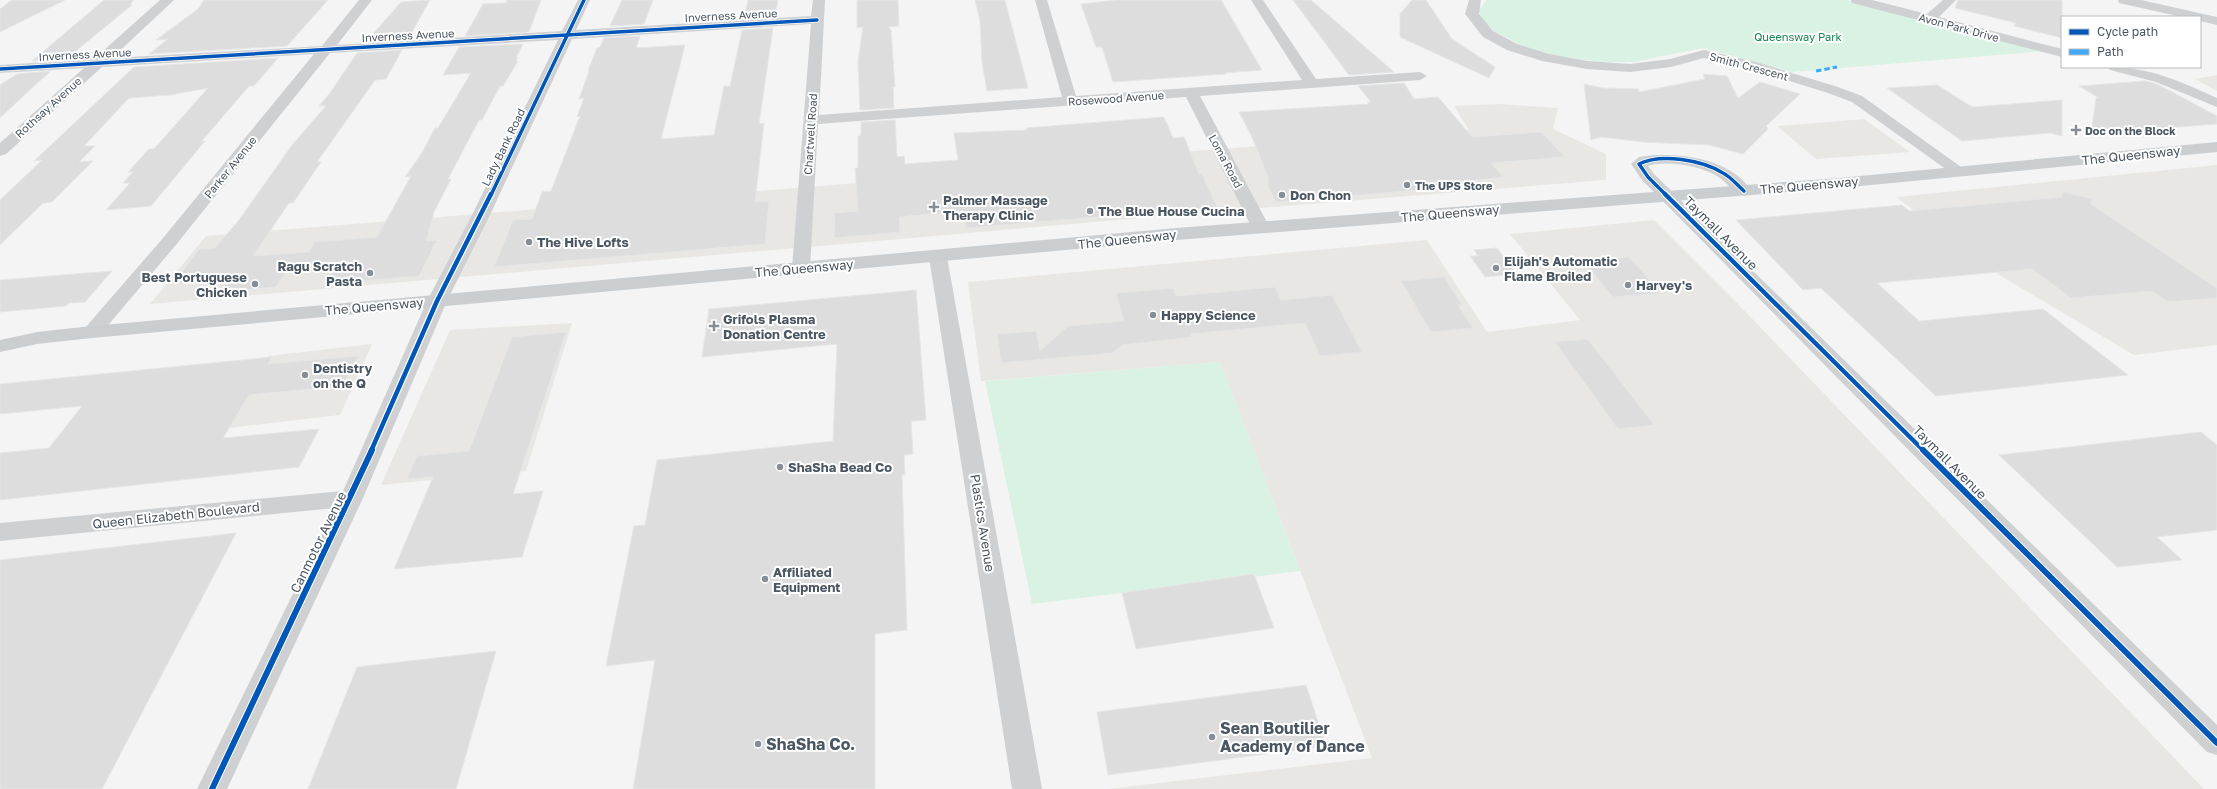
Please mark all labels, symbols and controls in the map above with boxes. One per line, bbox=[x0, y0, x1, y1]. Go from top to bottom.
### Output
street label: Inverness Avenue bbox=[684, 6, 778, 24]
street label: Avon Park Drive bbox=[1917, 10, 2001, 44]
legend bbox=[2061, 16, 2201, 68]
text: Cycle path bbox=[2097, 24, 2158, 39]
street label: Inverness Avenue bbox=[361, 26, 455, 44]
park label: Queensway Park bbox=[1754, 30, 1842, 43]
text: Path bbox=[2097, 44, 2124, 59]
street label: Inverness Avenue bbox=[38, 45, 132, 63]
street label: Smith Crescent bbox=[1708, 49, 1790, 83]
street label: Rothsay Avenue bbox=[12, 74, 84, 140]
street label: Rosewood Avenue bbox=[1067, 88, 1165, 108]
street label: Chartwell Road bbox=[801, 93, 819, 175]
street label: Lady Bank Road bbox=[479, 106, 527, 188]
marker: Doc on the Block bbox=[2070, 124, 2082, 136]
place label: Doc on the Block bbox=[2085, 124, 2176, 137]
street label: Loma Road bbox=[1207, 132, 1245, 190]
street label: Parker Avenue bbox=[201, 133, 259, 201]
street label: The Queensway bbox=[2081, 142, 2182, 168]
street label: The Queensway bbox=[1759, 173, 1860, 197]
place label: The UPS Store bbox=[1415, 179, 1493, 192]
marker: The UPS Store bbox=[1402, 180, 1412, 190]
place label: Don Chon bbox=[1290, 187, 1351, 203]
marker: Don Chon bbox=[1277, 190, 1287, 200]
place label: Palmer Massage Therapy Clinic bbox=[943, 192, 1048, 223]
street label: Taymall Avenue bbox=[1681, 193, 1761, 273]
marker: Palmer Massage Therapy Clinic bbox=[928, 201, 940, 213]
street label: The Queensway bbox=[1400, 201, 1501, 225]
place label: The Blue House Cucina bbox=[1098, 203, 1245, 219]
marker: The Blue House Cucina bbox=[1085, 206, 1095, 216]
street label: The Queensway bbox=[1077, 226, 1178, 252]
place label: The Hive Lofts bbox=[537, 234, 629, 250]
marker: The Hive Lofts bbox=[524, 237, 534, 247]
place label: Elijah's Automatic Flame Broiled bbox=[1504, 253, 1618, 284]
street label: The Queensway bbox=[754, 256, 855, 280]
place label: Ragu Scratch Pasta bbox=[277, 258, 362, 289]
marker: Elijah's Automatic Flame Broiled bbox=[1491, 263, 1501, 273]
marker: Ragu Scratch Pasta bbox=[365, 268, 375, 278]
place label: Best Portuguese Chicken bbox=[141, 269, 247, 300]
place label: Harvey's bbox=[1636, 277, 1692, 293]
marker: Best Portuguese Chicken bbox=[250, 279, 260, 289]
marker: Harvey's bbox=[1623, 280, 1633, 290]
street label: The Queensway bbox=[324, 294, 425, 318]
place label: Happy Science bbox=[1161, 307, 1256, 323]
marker: Happy Science bbox=[1148, 310, 1158, 320]
place label: Grifols Plasma Donation Centre bbox=[723, 311, 826, 342]
marker: Grifols Plasma Donation Centre bbox=[708, 320, 720, 332]
place label: Dentistry on the Q bbox=[313, 360, 372, 391]
marker: Dentistry on the Q bbox=[300, 370, 310, 380]
street label: Taymall Avenue bbox=[1910, 422, 1990, 502]
place label: ShaSha Bead Co bbox=[788, 459, 892, 475]
marker: ShaSha Bead Co bbox=[775, 462, 785, 472]
street label: Plastics Avenue bbox=[967, 473, 999, 573]
street label: Canmotor Avenue bbox=[287, 489, 349, 595]
street label: Queen Elizabeth Boulevard bbox=[92, 498, 260, 532]
place label: Affiliated Equipment bbox=[773, 564, 840, 595]
marker: Affiliated Equipment bbox=[760, 574, 770, 584]
place label: Sean Boutilier Academy of Dance bbox=[1220, 718, 1365, 756]
marker: Sean Boutilier Academy of Dance bbox=[1207, 732, 1217, 742]
place label: ShaSha Co. bbox=[766, 734, 855, 754]
marker: ShaSha Co. bbox=[753, 739, 763, 749]

